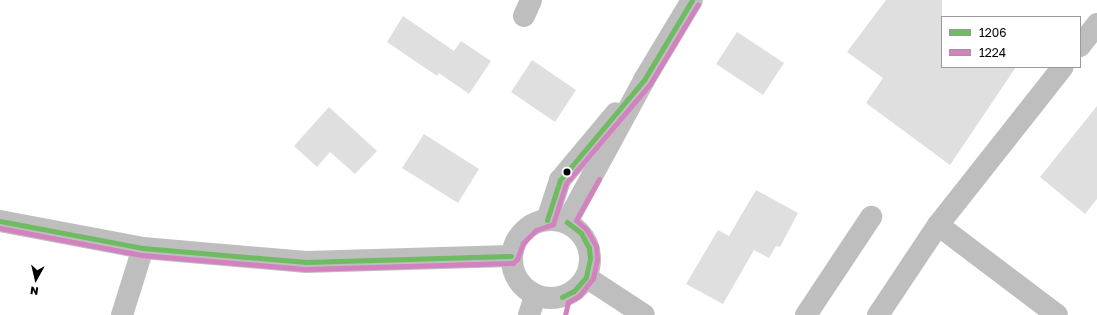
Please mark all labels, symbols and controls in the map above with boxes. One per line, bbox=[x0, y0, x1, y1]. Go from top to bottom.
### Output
legend bbox=[941, 16, 1081, 68]
text: 1206 bbox=[979, 25, 1006, 40]
text: 1224 bbox=[979, 45, 1006, 60]
unlabelled marker bbox=[562, 167, 572, 177]
north arrow bbox=[16, 259, 56, 299]
text: N bbox=[29, 284, 39, 298]

